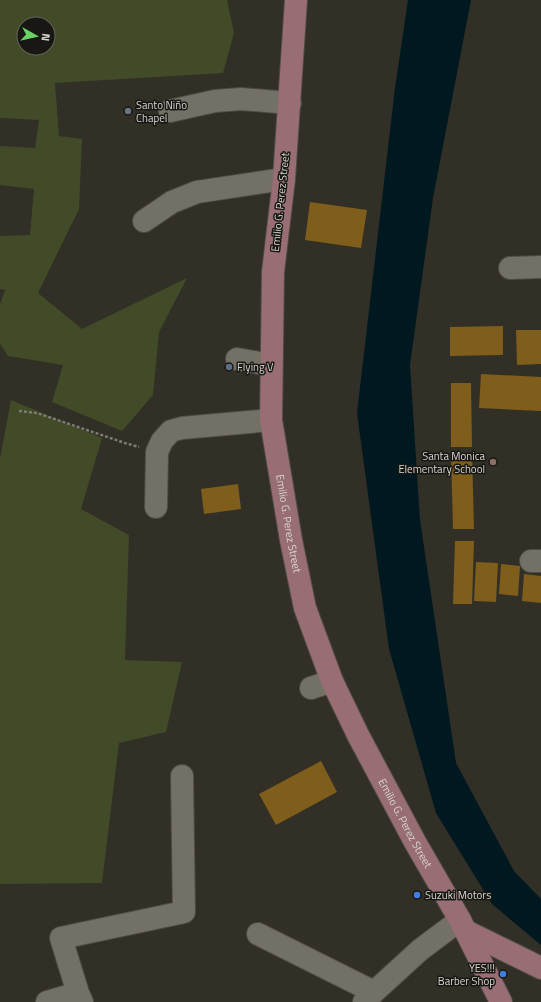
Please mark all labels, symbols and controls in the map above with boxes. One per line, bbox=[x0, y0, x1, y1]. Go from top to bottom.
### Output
north arrow bbox=[16, 16, 56, 56]
text: N bbox=[37, 33, 54, 42]
place label: Santo Niño Chapel bbox=[136, 97, 187, 126]
marker: Santo Niño Chapel bbox=[123, 106, 133, 116]
street label: Emilio G. Perez Street bbox=[267, 152, 293, 252]
place label: Flying V bbox=[237, 359, 274, 375]
marker: Flying V bbox=[224, 362, 234, 372]
place label: Santa Monica Elementary School bbox=[398, 448, 485, 477]
marker: Santa Monica Elementary School bbox=[488, 457, 498, 467]
street label: Emilio G. Perez Street bbox=[272, 473, 306, 574]
street label: Emilio G. Perez Street bbox=[375, 776, 436, 871]
place label: Suzuki Motors bbox=[425, 887, 491, 903]
marker: Suzuki Motors bbox=[412, 890, 422, 900]
place label: YES!!! Barber Shop bbox=[438, 960, 495, 989]
marker: YES!!! Barber Shop bbox=[498, 969, 508, 979]

